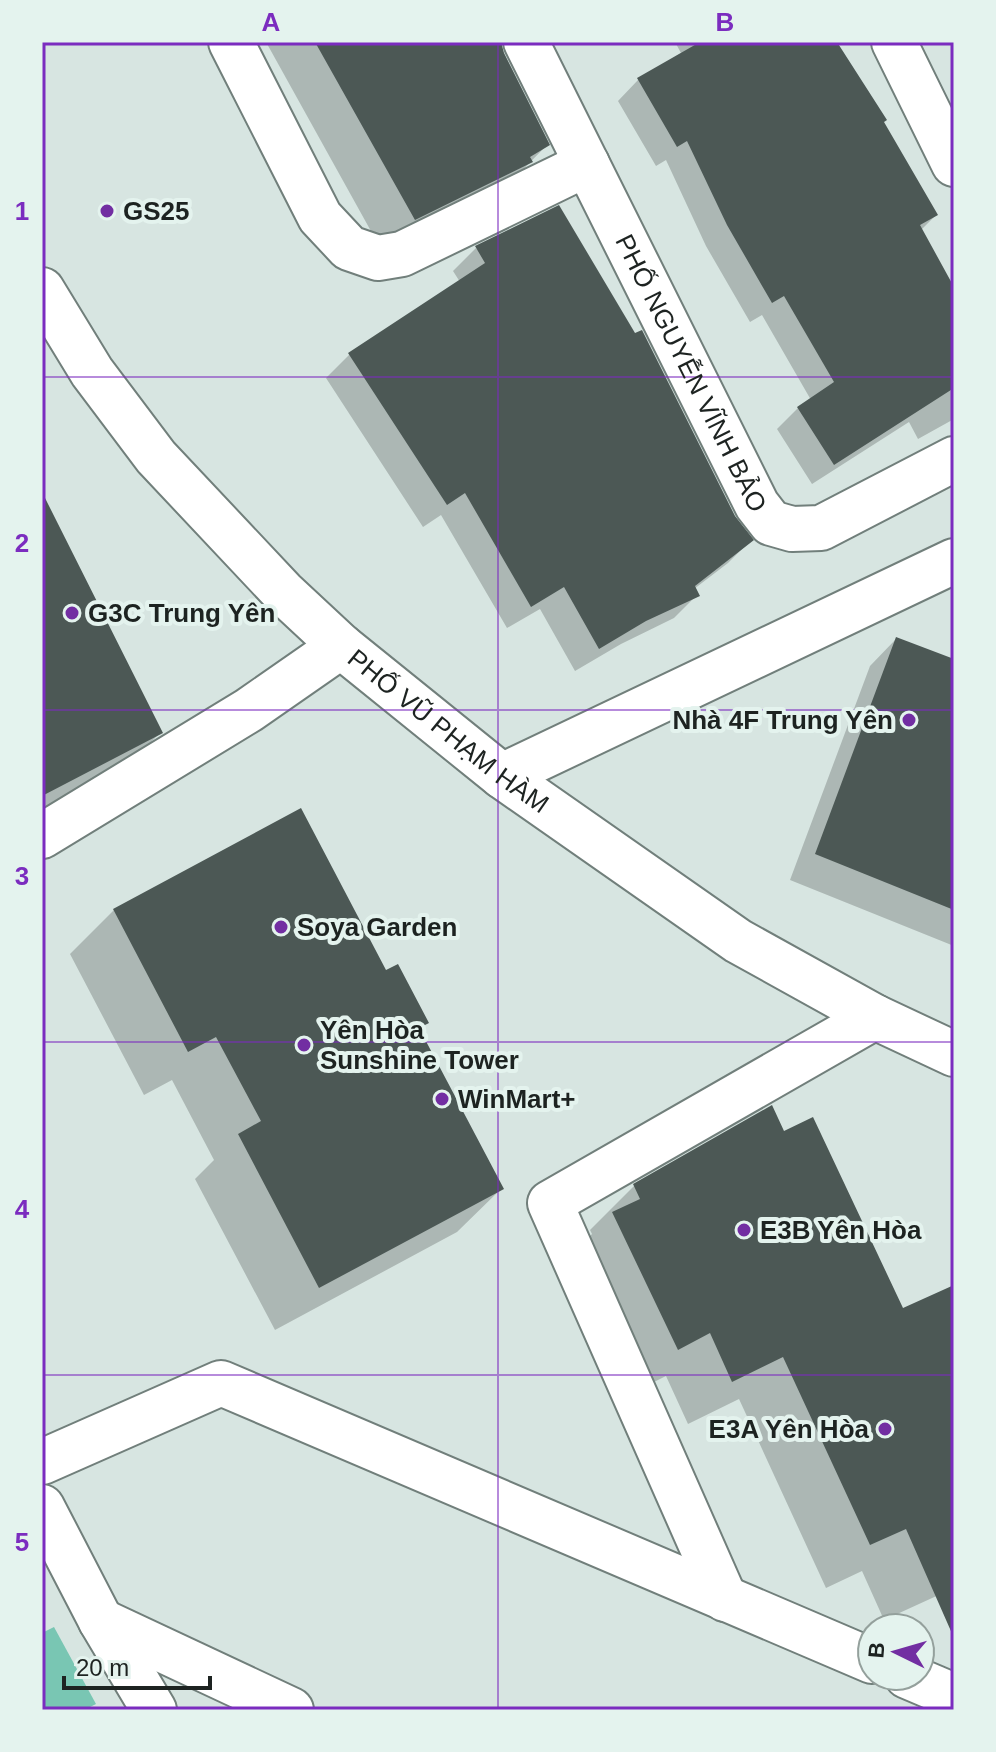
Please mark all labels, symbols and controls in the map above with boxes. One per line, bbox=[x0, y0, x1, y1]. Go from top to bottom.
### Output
text: A bbox=[262, 7, 281, 37]
text: B bbox=[716, 7, 734, 37]
text: 1 bbox=[15, 196, 29, 226]
place label: GS25 bbox=[123, 196, 190, 226]
marker: GS25 bbox=[98, 202, 116, 220]
street label: PHỐ NGUYỄN VĨNH BẢO bbox=[609, 229, 773, 517]
text: 2 bbox=[15, 528, 29, 558]
place label: G3C Trung Yên bbox=[88, 598, 275, 628]
marker: G3C Trung Yên bbox=[63, 604, 81, 622]
street label: PHỐ VŨ PHẠM HÀM bbox=[342, 643, 555, 819]
place label: Nhà 4F Trung Yên bbox=[672, 705, 893, 735]
marker: Nhà 4F Trung Yên bbox=[900, 711, 918, 729]
text: 3 bbox=[15, 861, 29, 891]
place label: Soya Garden bbox=[297, 912, 457, 942]
marker: Soya Garden bbox=[272, 918, 290, 936]
place label: Yên Hòa Sunshine Tower bbox=[320, 1015, 519, 1075]
marker: Yên Hòa Sunshine Tower bbox=[295, 1036, 313, 1054]
place label: WinMart+ bbox=[458, 1084, 576, 1114]
marker: WinMart+ bbox=[433, 1090, 451, 1108]
text: 4 bbox=[15, 1194, 30, 1224]
place label: E3B Yên Hòa bbox=[760, 1215, 922, 1245]
marker: E3B Yên Hòa bbox=[735, 1221, 753, 1239]
place label: E3A Yên Hòa bbox=[709, 1414, 870, 1444]
marker: E3A Yên Hòa bbox=[876, 1420, 894, 1438]
text: 5 bbox=[15, 1527, 29, 1557]
north arrow bbox=[856, 1612, 936, 1692]
scale bar bbox=[64, 1640, 210, 1690]
text: B bbox=[863, 1641, 890, 1659]
text: 20 m bbox=[76, 1654, 129, 1681]

